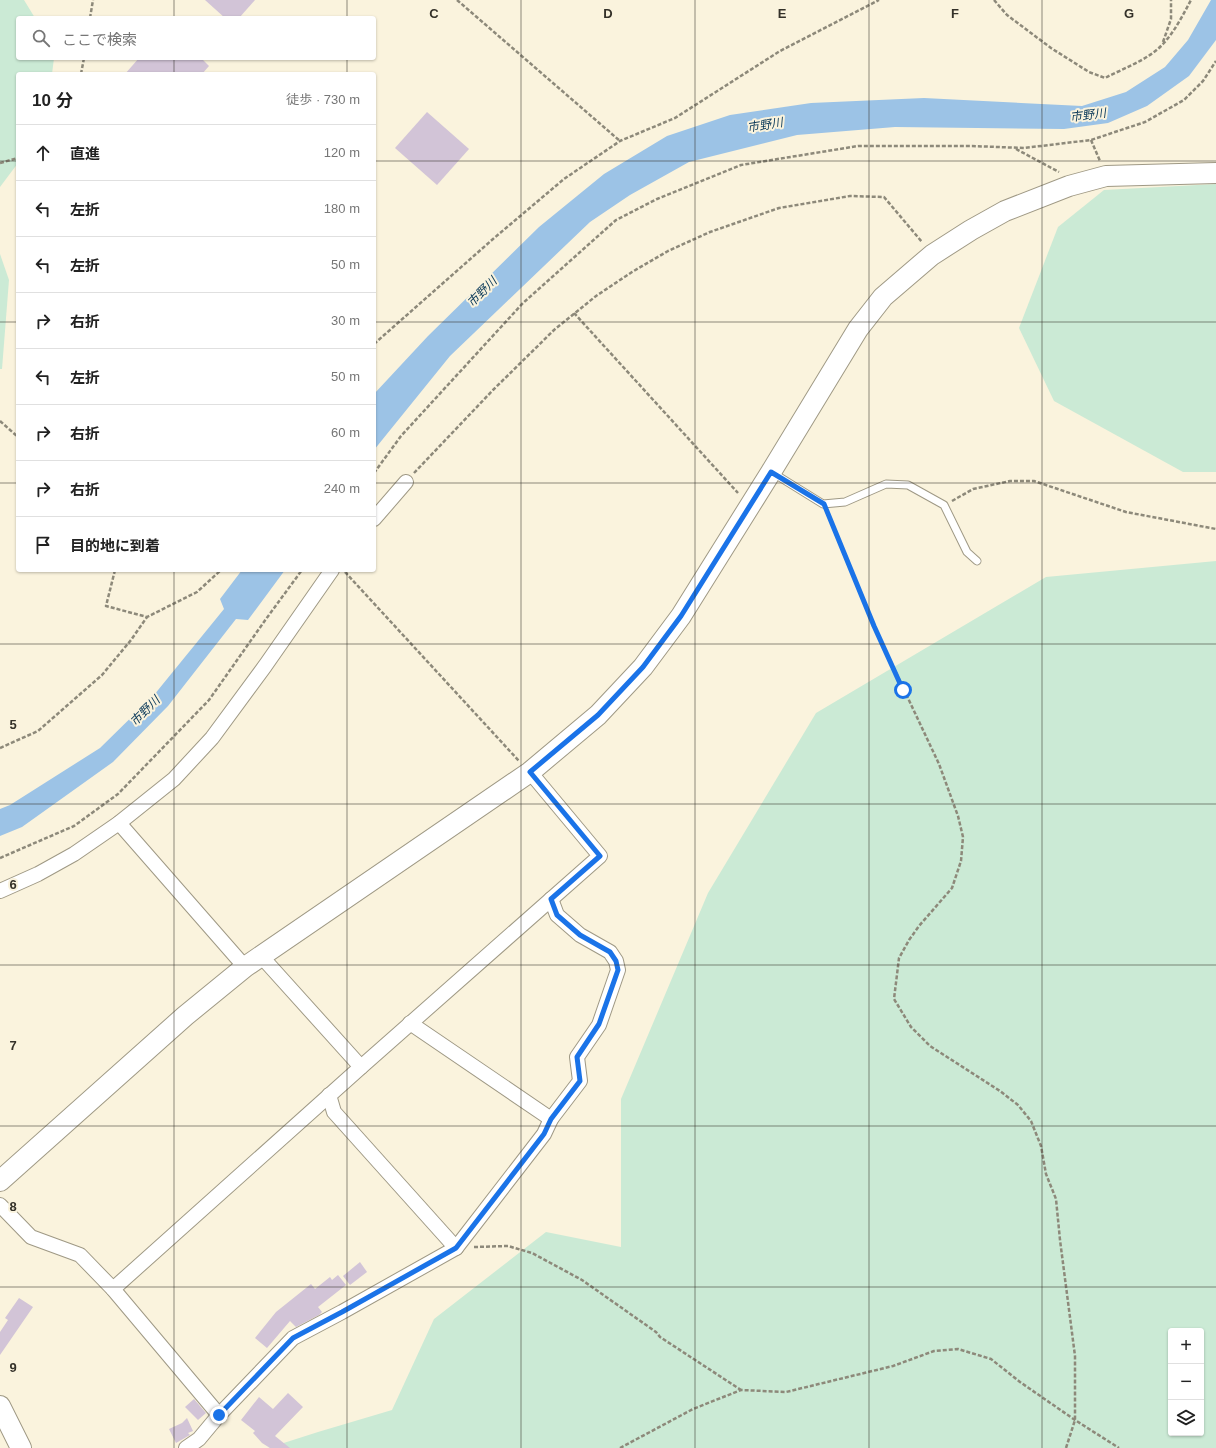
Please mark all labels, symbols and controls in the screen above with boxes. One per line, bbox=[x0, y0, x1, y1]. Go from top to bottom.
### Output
text: C bbox=[429, 6, 439, 21]
text: D bbox=[603, 6, 613, 21]
text: E bbox=[778, 6, 787, 21]
text: F bbox=[951, 6, 959, 21]
text: G bbox=[1124, 6, 1134, 21]
search box bbox=[16, 16, 376, 60]
icon: search bbox=[30, 27, 52, 49]
text: ここで検索 bbox=[62, 31, 137, 48]
text: 10 分 bbox=[32, 91, 73, 110]
text: 徒歩 · 730 m bbox=[286, 92, 360, 107]
water label: 市野川 bbox=[1069, 106, 1109, 124]
water label: 市野川 bbox=[746, 115, 786, 135]
icon: ahead bbox=[32, 142, 54, 164]
text: 直進 bbox=[70, 145, 100, 162]
text: 120 m bbox=[324, 145, 360, 160]
icon: left bbox=[32, 198, 54, 220]
text: 左折 bbox=[70, 201, 100, 218]
text: 180 m bbox=[324, 201, 360, 216]
icon: left bbox=[32, 254, 54, 276]
text: 左折 bbox=[70, 257, 100, 274]
text: 50 m bbox=[331, 257, 360, 272]
water label: 市野川 bbox=[464, 273, 501, 310]
icon: right bbox=[32, 310, 54, 332]
text: 右折 bbox=[70, 313, 100, 330]
text: 30 m bbox=[331, 313, 360, 328]
icon: left bbox=[32, 366, 54, 388]
text: 左折 bbox=[70, 369, 100, 386]
text: 50 m bbox=[331, 369, 360, 384]
icon: right bbox=[32, 422, 54, 444]
text: 右折 bbox=[70, 425, 100, 442]
text: 60 m bbox=[331, 425, 360, 440]
icon: right bbox=[32, 478, 54, 500]
text: 右折 bbox=[70, 481, 100, 498]
text: 240 m bbox=[324, 481, 360, 496]
icon: arrive bbox=[32, 534, 54, 556]
text: 目的地に到着 bbox=[70, 537, 160, 554]
route start bbox=[894, 681, 912, 699]
water label: 市野川 bbox=[127, 692, 164, 729]
text: 5 bbox=[9, 717, 17, 732]
text: 6 bbox=[9, 877, 17, 892]
text: 7 bbox=[9, 1038, 17, 1053]
text: 8 bbox=[9, 1199, 17, 1214]
map controls bbox=[1168, 1328, 1204, 1436]
button: + bbox=[1168, 1328, 1204, 1364]
text: 9 bbox=[9, 1360, 17, 1375]
button: − bbox=[1168, 1364, 1204, 1400]
button: layers bbox=[1168, 1400, 1204, 1436]
route end bbox=[210, 1406, 228, 1424]

